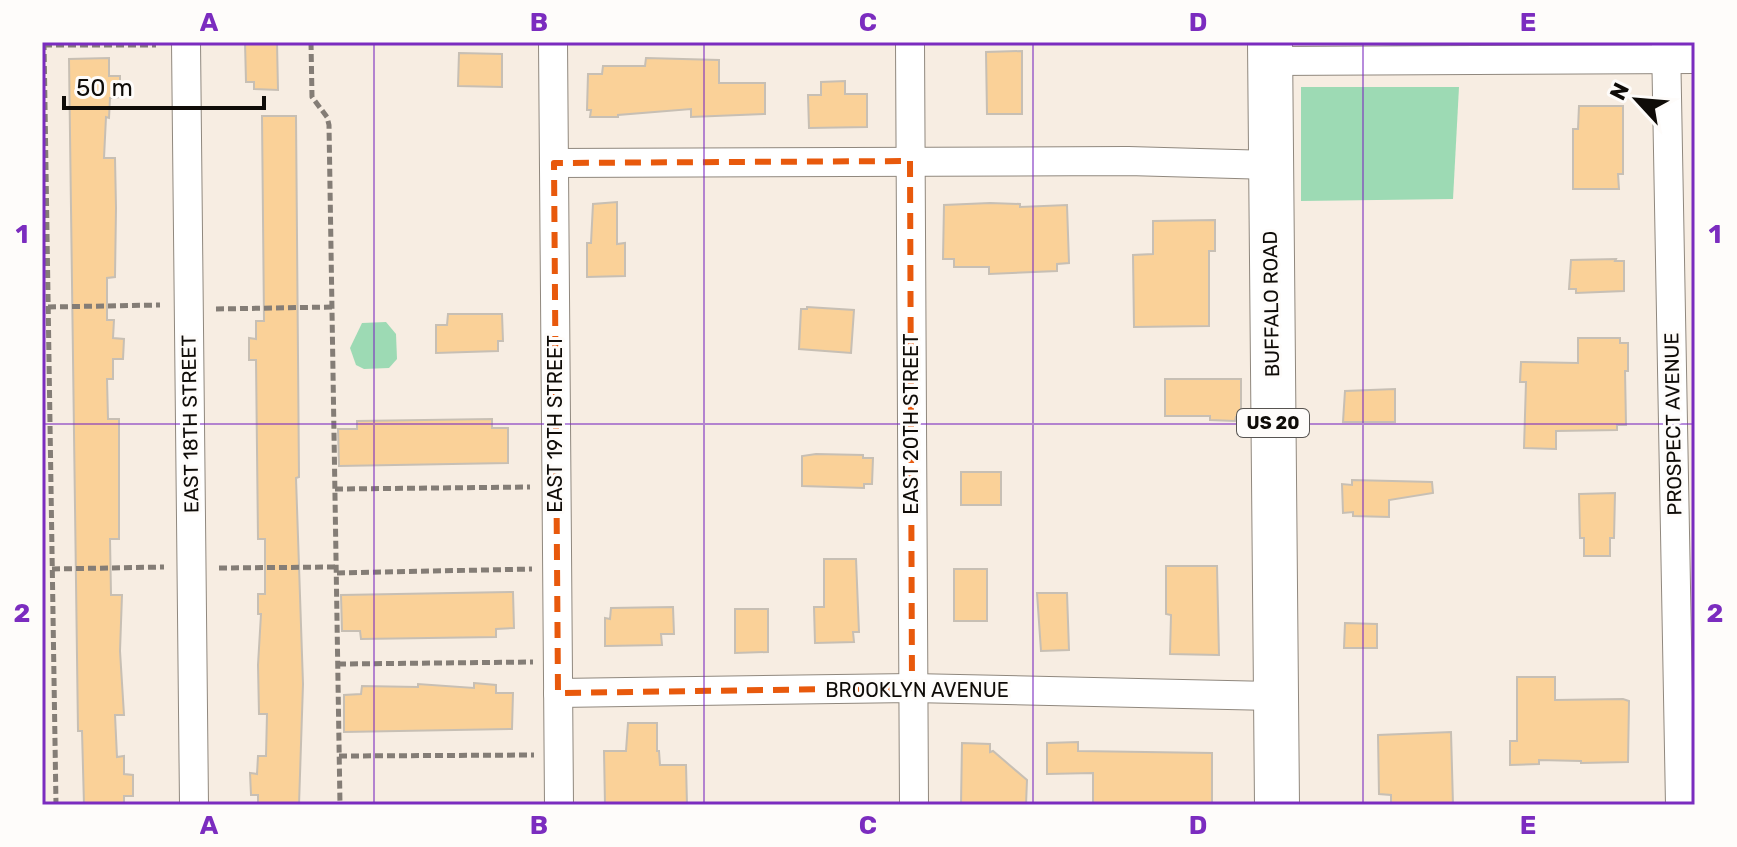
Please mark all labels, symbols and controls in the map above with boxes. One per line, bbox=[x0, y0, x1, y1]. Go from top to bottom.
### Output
text: A bbox=[200, 7, 219, 38]
text: B bbox=[530, 7, 548, 38]
text: C bbox=[859, 7, 877, 38]
text: D bbox=[1189, 7, 1207, 38]
text: E bbox=[1520, 7, 1536, 38]
scale bar bbox=[64, 60, 264, 110]
north arrow bbox=[1597, 60, 1677, 140]
text: 50 m bbox=[76, 74, 133, 102]
text: N bbox=[1604, 78, 1635, 104]
text: 1 bbox=[16, 219, 28, 250]
text: 1 bbox=[1709, 219, 1721, 250]
street label: BUFFALO ROAD bbox=[1258, 231, 1284, 377]
street label: PROSPECT AVENUE bbox=[1659, 332, 1687, 516]
street label: EAST 20TH STREET bbox=[899, 333, 923, 515]
street label: EAST 18TH STREET bbox=[176, 334, 204, 513]
street label: EAST 19TH STREET bbox=[543, 335, 567, 513]
road number: US 20 bbox=[1237, 409, 1309, 437]
text: 2 bbox=[14, 598, 30, 629]
text: 2 bbox=[1707, 598, 1723, 629]
street label: BROOKLYN AVENUE bbox=[825, 678, 1009, 702]
text: A bbox=[200, 810, 219, 841]
text: B bbox=[530, 810, 548, 841]
text: C bbox=[859, 810, 877, 841]
text: D bbox=[1189, 810, 1207, 841]
text: E bbox=[1520, 810, 1536, 841]

